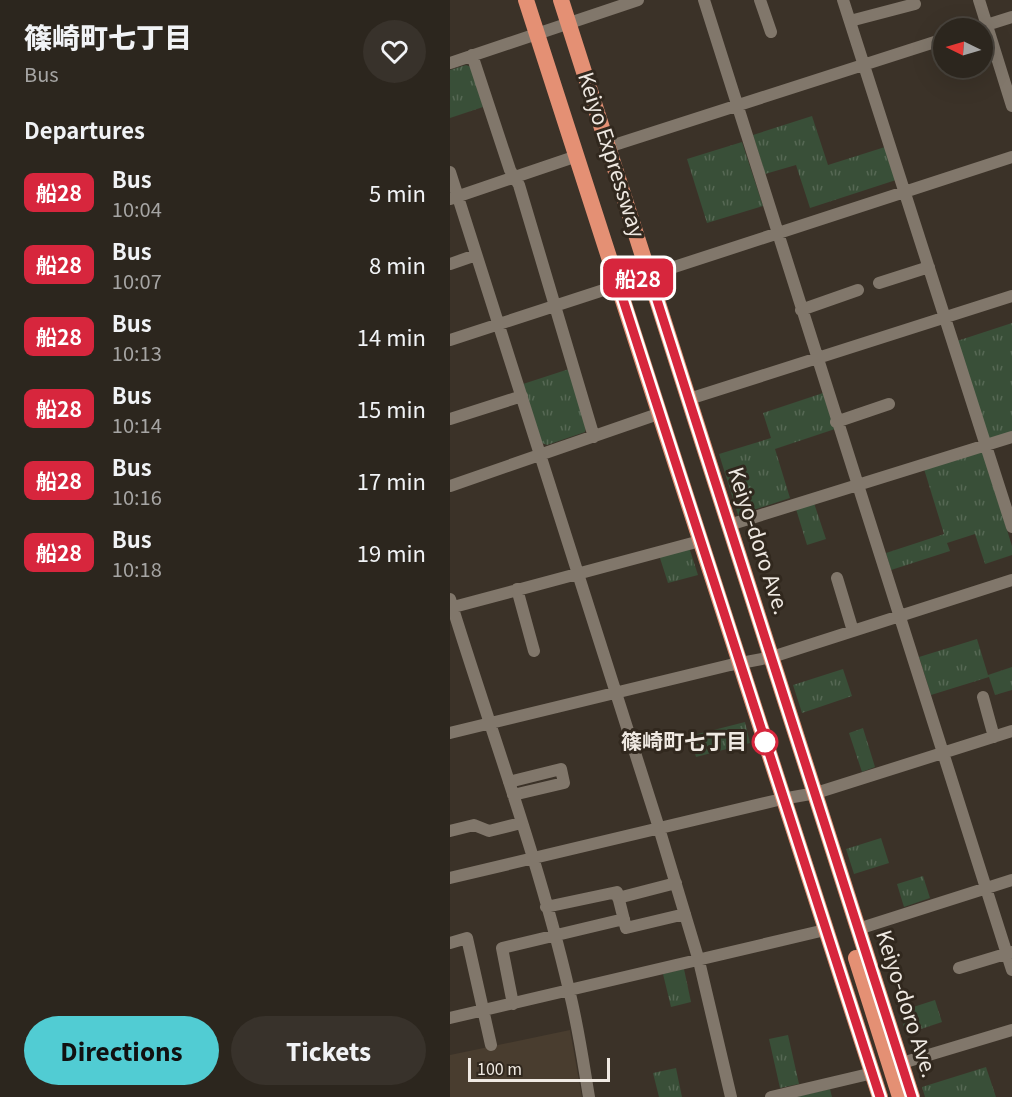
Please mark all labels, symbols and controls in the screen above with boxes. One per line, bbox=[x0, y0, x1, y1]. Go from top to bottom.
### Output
text: 篠崎町七丁目 bbox=[24, 16, 192, 56]
north arrow bbox=[933, 18, 993, 78]
map controls bbox=[933, 18, 993, 78]
button: heart bbox=[363, 20, 426, 83]
text: Bus bbox=[24, 59, 59, 88]
street label: Keiyo Expressway bbox=[572, 68, 654, 241]
text: Departures bbox=[24, 113, 145, 145]
text: Bus bbox=[112, 162, 152, 194]
text: 5 min bbox=[369, 176, 426, 208]
text: 船28 bbox=[36, 177, 82, 207]
text: 10:04 bbox=[112, 194, 162, 223]
text: Bus bbox=[112, 234, 152, 266]
text: 8 min bbox=[369, 248, 426, 280]
text: 船28 bbox=[36, 249, 82, 279]
line badge: 船28 bbox=[604, 258, 672, 298]
text: 船28 bbox=[615, 263, 661, 293]
text: 10:07 bbox=[112, 266, 162, 295]
text: Bus bbox=[112, 306, 152, 338]
text: 14 min bbox=[357, 320, 426, 352]
text: 船28 bbox=[36, 321, 82, 351]
text: 10:13 bbox=[112, 338, 162, 367]
text: Bus bbox=[112, 378, 152, 410]
text: 15 min bbox=[357, 392, 426, 424]
text: 船28 bbox=[36, 393, 82, 423]
text: 10:14 bbox=[112, 410, 162, 439]
text: Bus bbox=[112, 450, 152, 482]
street label: Keiyo-doro Ave. bbox=[722, 463, 798, 618]
text: 17 min bbox=[357, 464, 426, 496]
text: 船28 bbox=[36, 465, 82, 495]
text: 10:16 bbox=[112, 482, 162, 511]
text: Bus bbox=[112, 522, 152, 554]
text: 19 min bbox=[357, 536, 426, 568]
text: 船28 bbox=[36, 537, 82, 567]
text: 10:18 bbox=[112, 554, 162, 583]
place label: 篠崎町七丁目 bbox=[621, 725, 747, 755]
marker: 篠崎町七丁目 bbox=[752, 729, 778, 755]
street label: Keiyo-doro Ave. bbox=[870, 926, 946, 1081]
button: Directions bbox=[24, 1016, 219, 1085]
button: Tickets bbox=[231, 1016, 426, 1085]
scale bar bbox=[468, 1055, 610, 1082]
text: 100 m bbox=[477, 1056, 522, 1080]

